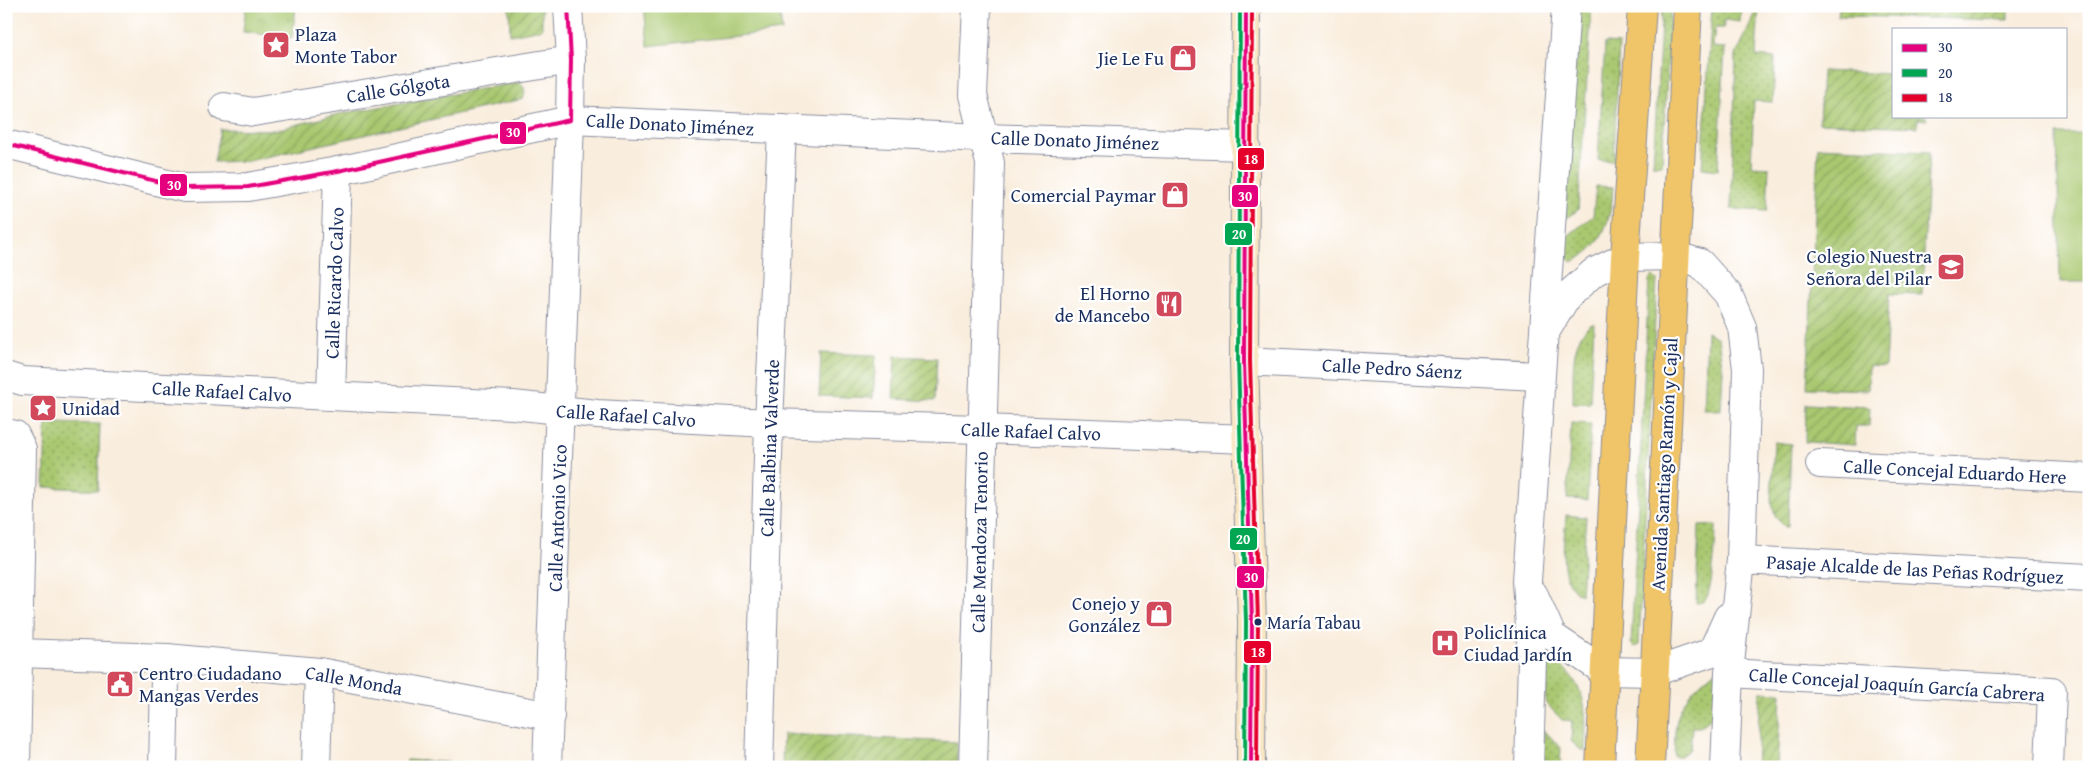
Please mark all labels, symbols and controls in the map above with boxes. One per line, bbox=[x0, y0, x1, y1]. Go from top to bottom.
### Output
place label: Plaza Monte Tabor bbox=[295, 20, 397, 70]
legend bbox=[1892, 28, 2068, 118]
place icon: Plaza Monte Tabor bbox=[261, 30, 291, 60]
text: 30 bbox=[1938, 36, 1952, 57]
shop icon: Jie Le Fu bbox=[1168, 43, 1198, 73]
place label: Jie Le Fu bbox=[1096, 44, 1165, 72]
text: 20 bbox=[1938, 62, 1952, 83]
street label: Calle Gólgota bbox=[344, 66, 452, 110]
text: 18 bbox=[1938, 86, 1952, 107]
street label: Calle Donato Jiménez bbox=[585, 106, 755, 142]
line badge: 30 bbox=[499, 121, 527, 145]
text: 30 bbox=[506, 122, 520, 142]
street label: Calle Donato Jiménez bbox=[990, 123, 1160, 157]
line badge: 18 bbox=[1237, 147, 1265, 171]
text: 18 bbox=[1244, 149, 1258, 169]
line badge: 30 bbox=[159, 173, 188, 197]
text: 30 bbox=[167, 175, 181, 195]
shop icon: Comercial Paymar bbox=[1160, 180, 1190, 210]
place label: Comercial Paymar bbox=[1011, 181, 1156, 209]
line badge: 30 bbox=[1231, 184, 1259, 208]
text: 30 bbox=[1238, 186, 1252, 206]
street label: Calle Ricardo Calvo bbox=[317, 207, 351, 359]
line badge: 20 bbox=[1224, 222, 1253, 246]
text: 20 bbox=[1232, 224, 1246, 244]
place label: Colegio Nuestra Señora del Pilar bbox=[1806, 242, 1932, 292]
school or university icon: Colegio Nuestra Señora del Pilar bbox=[1936, 252, 1966, 282]
place label: El Horno de Mancebo bbox=[1055, 279, 1150, 329]
restaurant icon: El Horno de Mancebo bbox=[1154, 289, 1184, 319]
street label: Avenida Santiago Ramón y Cajal bbox=[1643, 337, 1685, 591]
street label: Calle Pedro Sáenz bbox=[1321, 350, 1463, 386]
street label: Calle Balbina Valverde bbox=[752, 359, 786, 537]
street label: Calle Rafael Calvo bbox=[151, 373, 293, 409]
place icon: Unidad bbox=[28, 393, 58, 423]
place label: Unidad bbox=[62, 394, 121, 422]
street label: Calle Rafael Calvo bbox=[555, 396, 697, 434]
street label: Calle Rafael Calvo bbox=[961, 415, 1101, 447]
street label: Calle Antonio Vico bbox=[540, 444, 574, 592]
street label: Calle Mendoza Tenorio bbox=[963, 451, 995, 633]
street label: Calle Concejal Eduardo Here bbox=[1843, 451, 2067, 491]
line badge: 20 bbox=[1229, 527, 1258, 551]
text: 20 bbox=[1236, 529, 1250, 549]
street label: Pasaje Alcalde de las Peñas Rodríguez bbox=[1766, 547, 2064, 591]
line badge: 30 bbox=[1236, 565, 1265, 589]
text: 30 bbox=[1244, 567, 1258, 587]
place label: Conejo y González bbox=[1069, 589, 1141, 639]
shop icon: Conejo y González bbox=[1144, 599, 1174, 629]
place label: María Tabau bbox=[1267, 609, 1361, 636]
marker: María Tabau bbox=[1253, 617, 1263, 627]
place label: Policlínica Ciudad Jardín bbox=[1464, 618, 1572, 668]
hospital icon: Policlínica Ciudad Jardín bbox=[1430, 628, 1460, 658]
line badge: 18 bbox=[1243, 640, 1272, 664]
text: 18 bbox=[1251, 642, 1265, 662]
street label: Calle Monda bbox=[303, 658, 405, 702]
place label: Centro Ciudadano Mangas Verdes bbox=[139, 659, 282, 709]
street label: Calle Concejal Joaquín García Cabrera bbox=[1748, 660, 2046, 708]
public building icon: Centro Ciudadano Mangas Verdes bbox=[105, 669, 135, 699]

